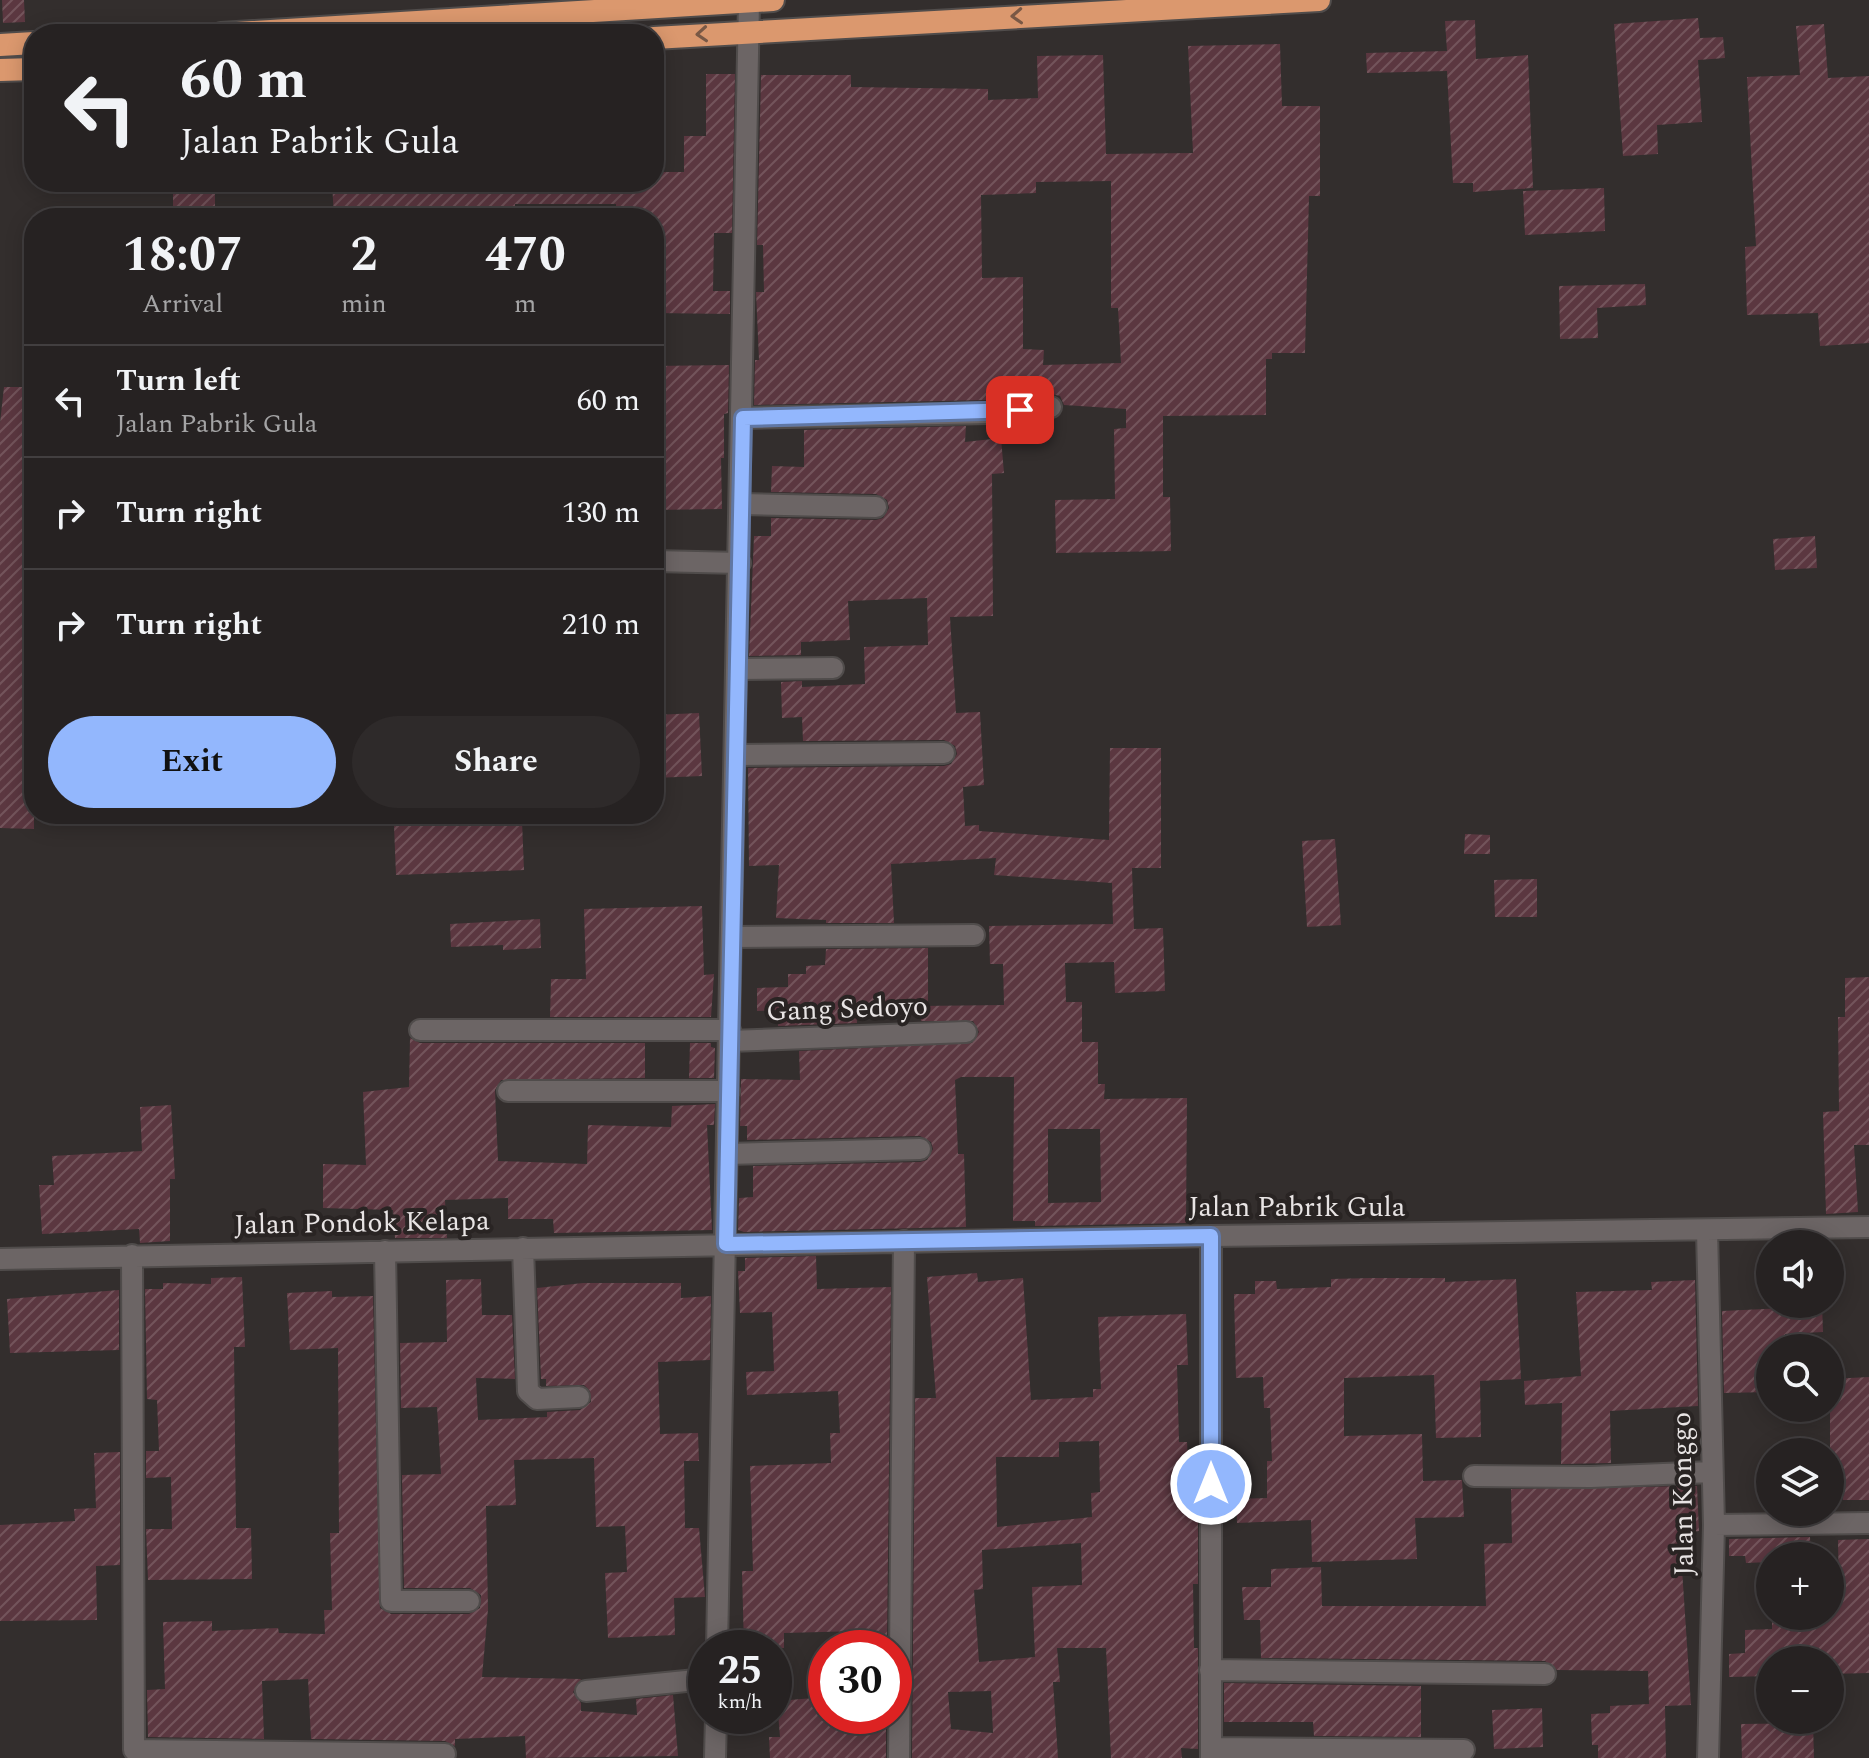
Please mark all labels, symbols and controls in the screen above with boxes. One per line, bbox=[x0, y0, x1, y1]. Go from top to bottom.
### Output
one-way arrow bbox=[1010, 7, 1023, 24]
one-way arrow bbox=[695, 25, 708, 42]
text: 60 m bbox=[180, 38, 307, 123]
icon: left bbox=[48, 56, 152, 160]
text: Jalan Pabrik Gula bbox=[180, 115, 459, 170]
text: 18:07 bbox=[122, 219, 243, 292]
text: 2 bbox=[350, 219, 377, 292]
text: 470 bbox=[485, 219, 566, 292]
text: Arrival bbox=[142, 284, 223, 324]
text: min bbox=[341, 284, 387, 324]
text: m bbox=[514, 284, 536, 324]
text: Turn left bbox=[116, 358, 241, 404]
pin bbox=[986, 376, 1054, 444]
text: 60 m bbox=[577, 378, 640, 424]
icon: left bbox=[48, 379, 92, 423]
icon: arrive bbox=[998, 388, 1042, 432]
text: Jalan Pabrik Gula bbox=[116, 404, 318, 444]
text: Turn right bbox=[116, 490, 262, 536]
text: 130 m bbox=[562, 490, 640, 536]
icon: right bbox=[48, 491, 92, 535]
text: Turn right bbox=[116, 602, 262, 648]
text: 210 m bbox=[562, 602, 640, 648]
icon: right bbox=[48, 603, 92, 647]
button: Exit bbox=[48, 716, 336, 808]
button: Share bbox=[352, 716, 640, 808]
street label: Gang Sedoyo bbox=[765, 985, 929, 1033]
street label: Jalan Pabrik Gula bbox=[1188, 1186, 1406, 1229]
street label: Jalan Pondok Kelapa bbox=[234, 1199, 491, 1247]
map controls bbox=[1756, 1230, 1844, 1734]
button: sound bbox=[1756, 1230, 1844, 1318]
button: search bbox=[1756, 1334, 1844, 1422]
street label: Jalan Konggo bbox=[1660, 1411, 1706, 1577]
button: layers bbox=[1756, 1438, 1844, 1526]
position arrow bbox=[1169, 1442, 1253, 1526]
button: + bbox=[1756, 1542, 1844, 1630]
speed limit sign: 30 bbox=[808, 1630, 912, 1734]
text: 25 bbox=[718, 1641, 762, 1702]
button: − bbox=[1756, 1646, 1844, 1734]
text: km/h bbox=[718, 1687, 763, 1717]

